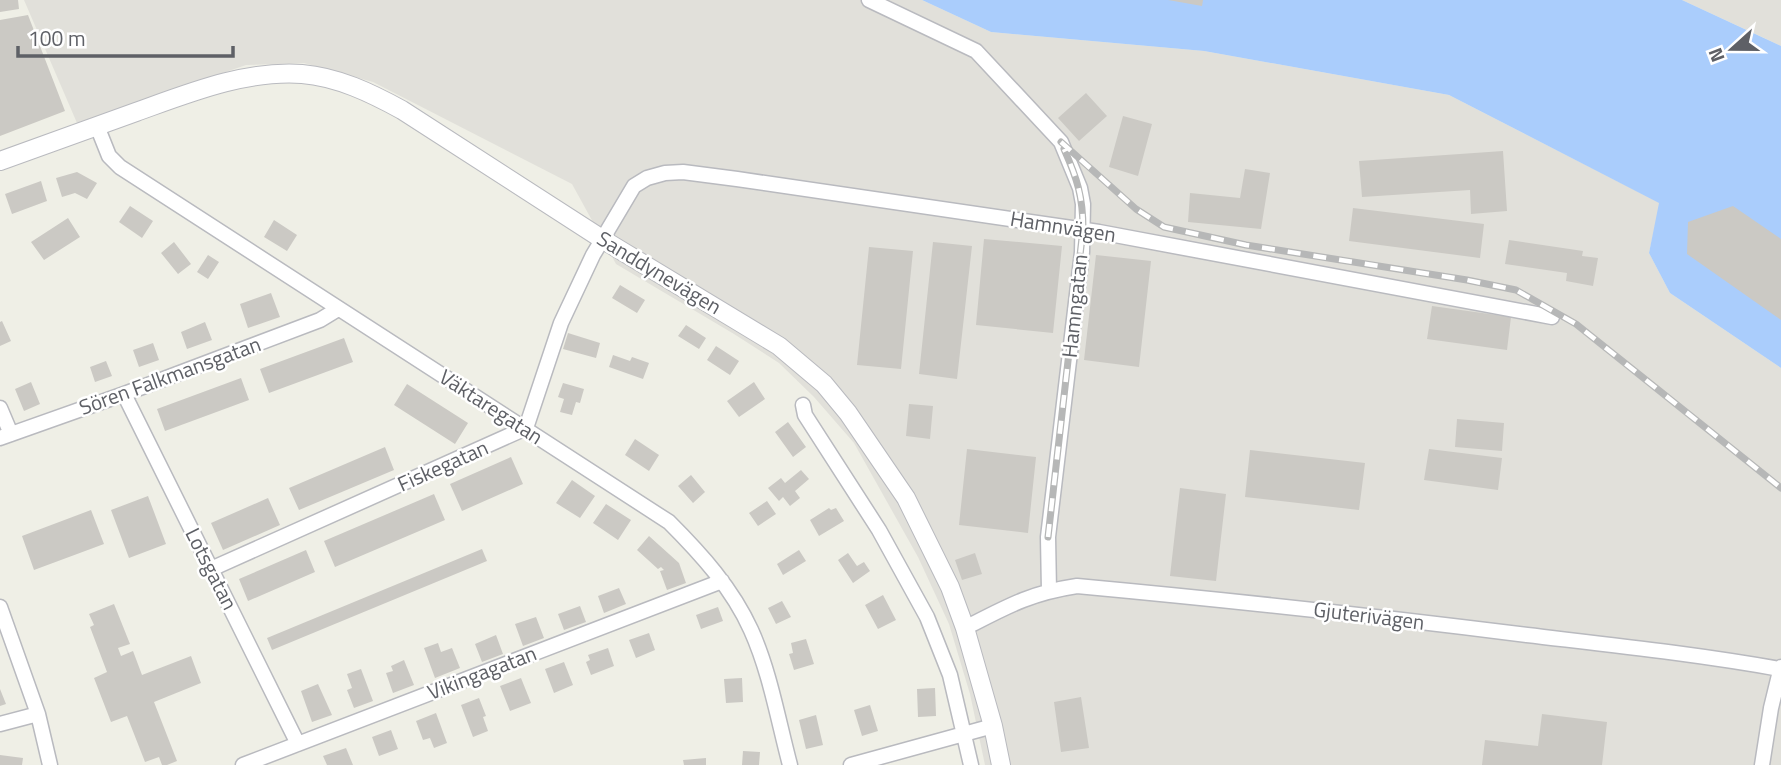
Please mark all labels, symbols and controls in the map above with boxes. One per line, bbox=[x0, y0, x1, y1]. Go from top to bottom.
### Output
scale bar bbox=[18, 14, 233, 58]
north arrow bbox=[1697, 14, 1767, 84]
text: 100 m bbox=[28, 22, 85, 54]
text: N bbox=[1700, 44, 1732, 67]
street label: Hamnvägen bbox=[1008, 202, 1118, 250]
street label: Sanddynevägen bbox=[591, 222, 728, 322]
street label: Hamngatan bbox=[1053, 253, 1095, 359]
street label: Sören Falkmansgatan bbox=[74, 327, 265, 423]
street label: Väktaregatan bbox=[433, 361, 550, 452]
street label: Fiskegatan bbox=[392, 431, 493, 499]
street label: Lotsgatan bbox=[178, 522, 246, 615]
street label: Gjuterivägen bbox=[1312, 592, 1426, 638]
street label: Vikingagatan bbox=[422, 637, 541, 708]

